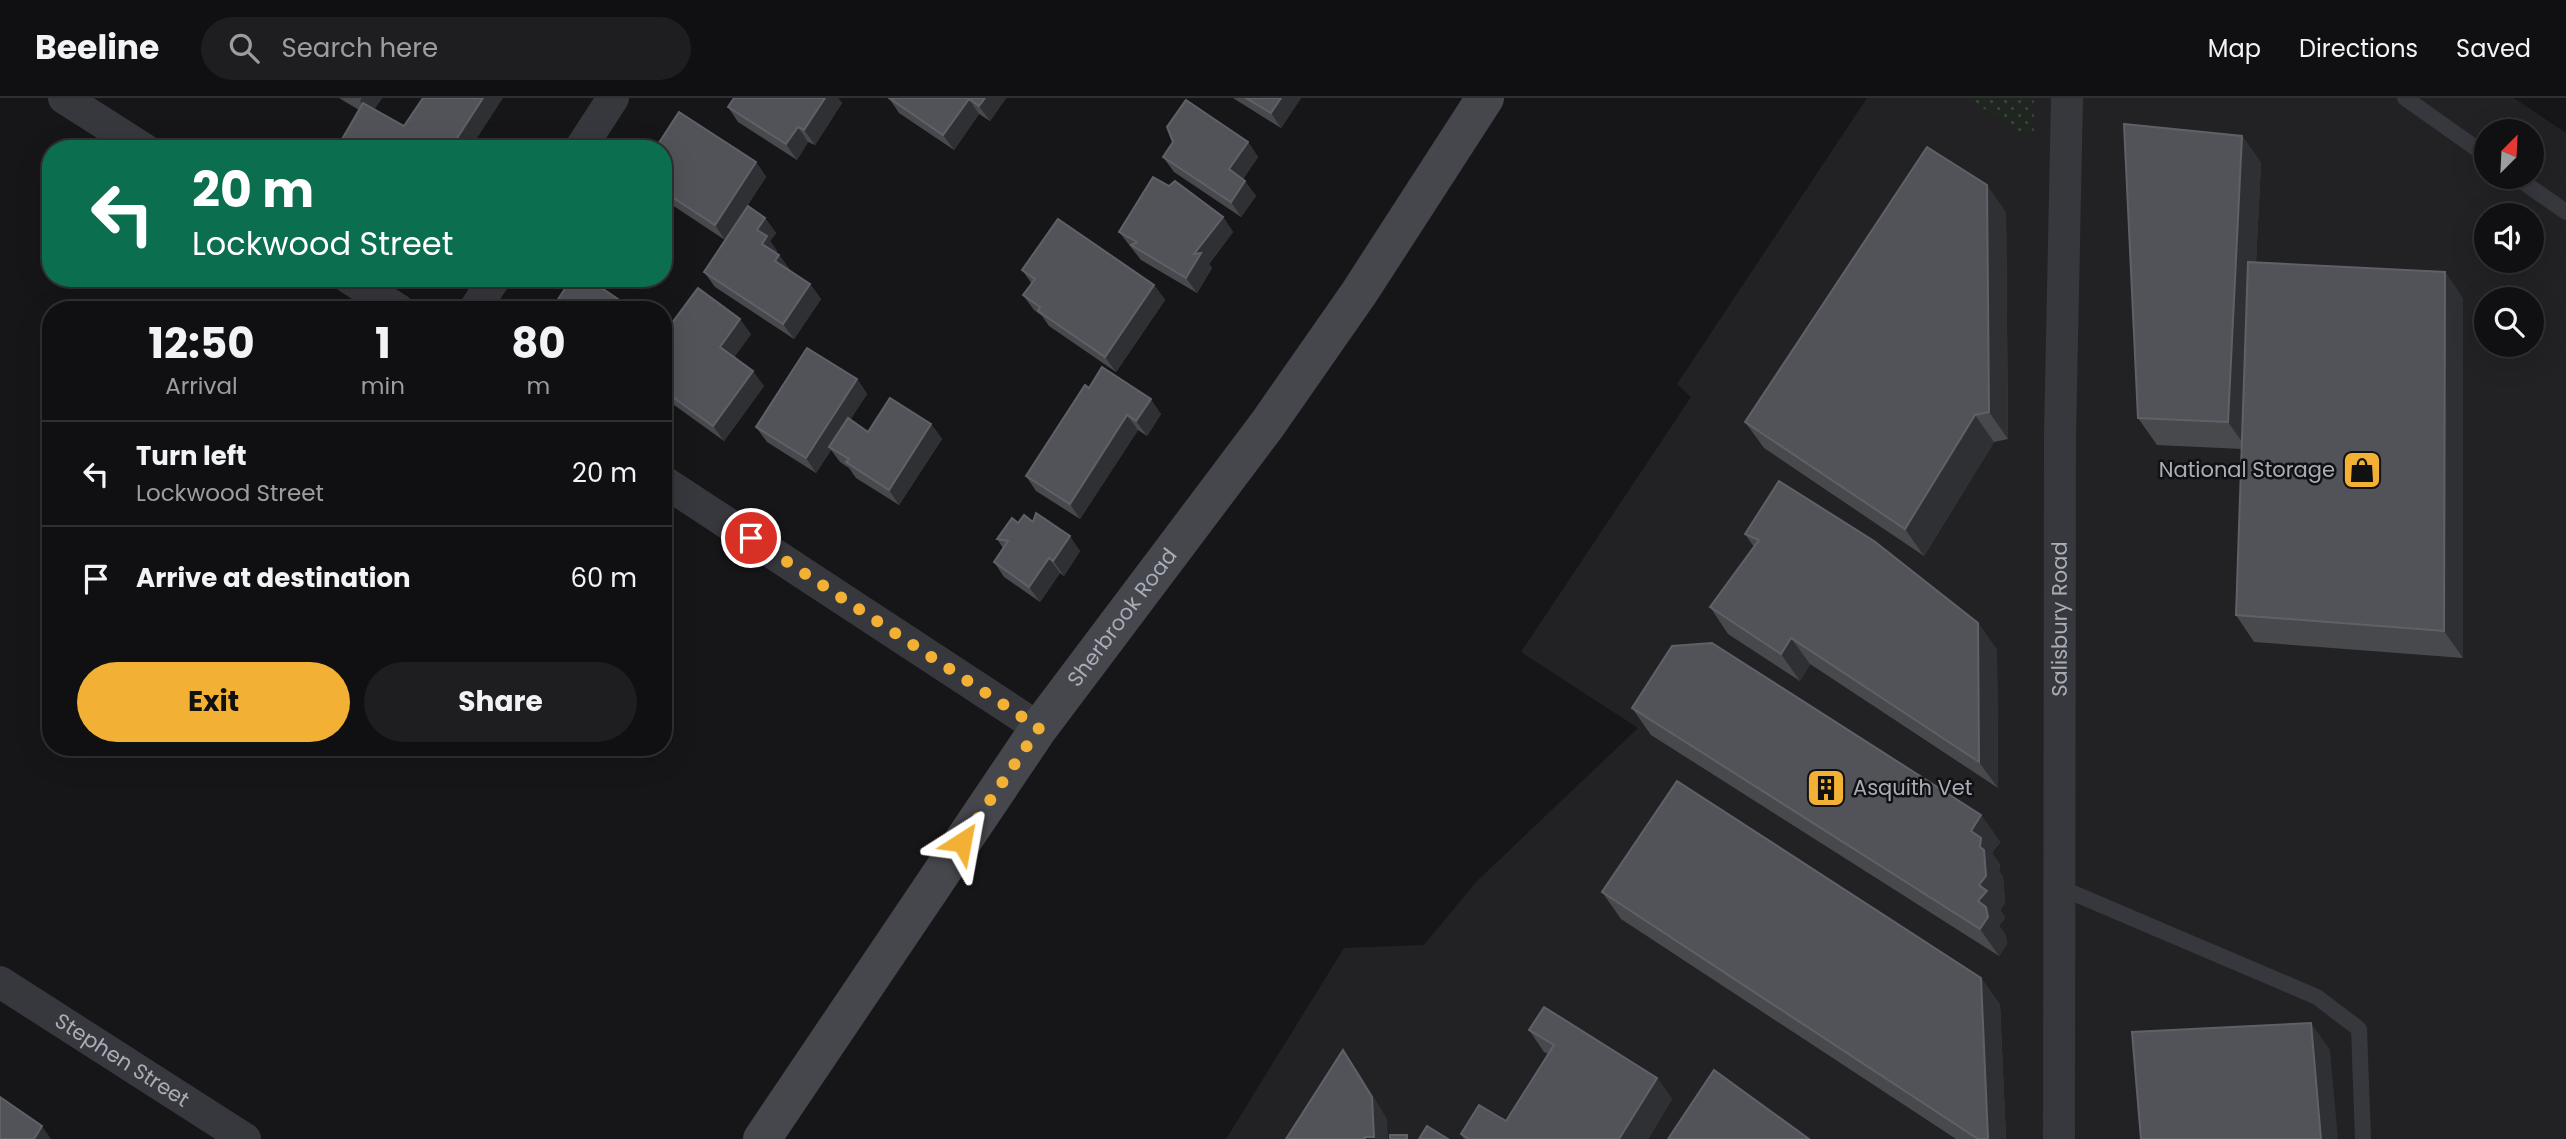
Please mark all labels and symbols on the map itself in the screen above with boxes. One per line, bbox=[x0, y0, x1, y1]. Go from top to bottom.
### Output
north arrow bbox=[2474, 119, 2544, 189]
shop icon: National Storage bbox=[2341, 449, 2383, 491]
place label: National Storage bbox=[2159, 455, 2335, 484]
pin bbox=[721, 508, 781, 568]
street label: Salisbury Road bbox=[2045, 541, 2074, 697]
street label: Sherbrook Road bbox=[1060, 542, 1183, 692]
building icon: Asquith Vet bbox=[1805, 767, 1847, 809]
place label: Asquith Vet bbox=[1853, 773, 1972, 802]
position arrow bbox=[925, 805, 999, 879]
street label: Stephen Street bbox=[50, 1006, 195, 1114]

